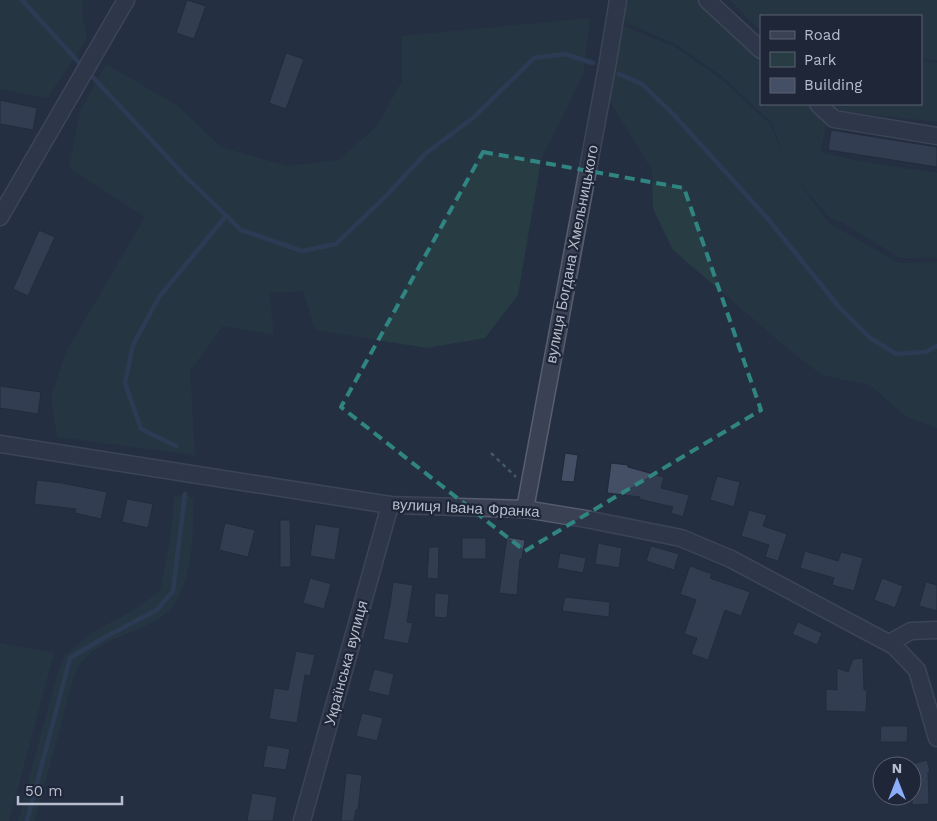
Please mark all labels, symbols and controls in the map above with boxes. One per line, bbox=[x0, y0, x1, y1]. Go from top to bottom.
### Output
legend bbox=[760, 15, 922, 105]
text: Road bbox=[804, 26, 841, 44]
text: Park bbox=[804, 51, 837, 69]
text: Building bbox=[804, 76, 862, 94]
street label: вулиця Богдана Хмельницького bbox=[542, 143, 602, 365]
street label: вулиця Івана Франка bbox=[392, 495, 541, 521]
street label: Українська вулиця bbox=[321, 598, 371, 728]
north arrow bbox=[872, 756, 922, 806]
text: N bbox=[892, 760, 902, 776]
scale bar bbox=[18, 774, 121, 806]
text: 50 m bbox=[25, 782, 62, 800]

